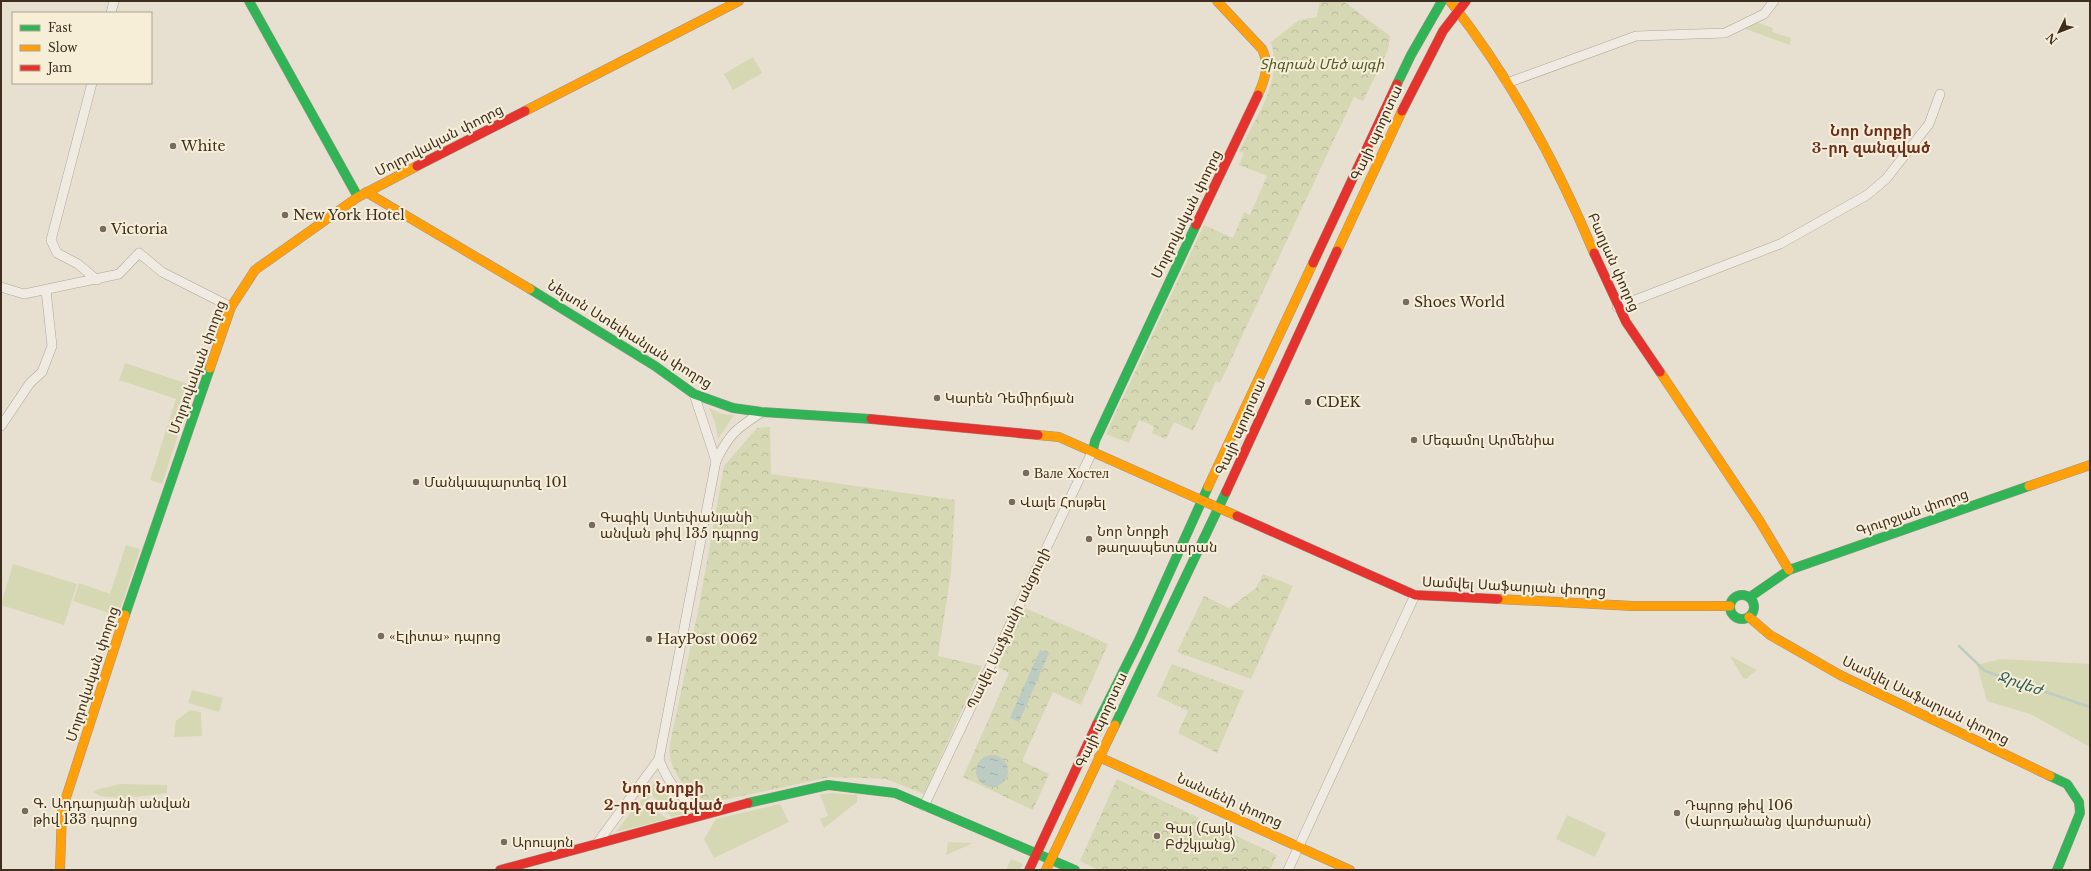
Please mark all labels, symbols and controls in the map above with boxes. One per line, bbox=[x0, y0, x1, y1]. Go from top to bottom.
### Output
legend bbox=[12, 12, 152, 84]
north arrow bbox=[2039, 12, 2079, 52]
text: Fast bbox=[48, 20, 73, 35]
text: N bbox=[2043, 30, 2060, 47]
text: Slow bbox=[48, 40, 78, 55]
park label: Տիգրան Մեծ այգի bbox=[1260, 55, 1385, 73]
text: Jam bbox=[46, 60, 72, 75]
street label: Գայի պողոտա bbox=[1346, 82, 1406, 184]
street label: Մոլդովական փողոց bbox=[372, 100, 506, 180]
district label: Նոր Նորքի 3-րդ զանգված bbox=[1812, 121, 1931, 157]
place label: White bbox=[180, 137, 225, 155]
marker: White bbox=[168, 141, 178, 151]
street label: Մոլդովական փողոց bbox=[1147, 147, 1225, 281]
place label: New York Hotel bbox=[293, 206, 405, 224]
marker: New York Hotel bbox=[280, 210, 290, 220]
street label: Բաղյան փողոց bbox=[1584, 210, 1644, 314]
place label: Victoria bbox=[110, 220, 168, 238]
marker: Victoria bbox=[98, 224, 108, 234]
street label: Նելսոն Ստեփանյան փողոց bbox=[544, 276, 716, 392]
place label: Shoes World bbox=[1414, 293, 1505, 311]
street label: Մոլդովական փողոց bbox=[164, 297, 230, 437]
marker: Shoes World bbox=[1401, 297, 1411, 307]
street label: Գայի պողոտա bbox=[1211, 376, 1269, 478]
place label: Կարեն Դեմիրճյան bbox=[945, 389, 1074, 407]
marker: Կարեն Դեմիրճյան bbox=[932, 393, 942, 403]
place label: CDEK bbox=[1316, 393, 1362, 411]
marker: CDEK bbox=[1303, 397, 1313, 407]
place label: Մեգամոլ Արմենիա bbox=[1422, 431, 1555, 449]
marker: Մեգամոլ Արմենիա bbox=[1409, 435, 1419, 445]
place label: Вале Хостел bbox=[1034, 464, 1109, 482]
marker: Вале Хостел bbox=[1021, 468, 1031, 478]
place label: Մանկապարտեզ 101 bbox=[424, 473, 568, 491]
marker: Մանկապարտեզ 101 bbox=[411, 477, 421, 487]
street label: Գյուրջյան փողոց bbox=[1853, 484, 1971, 540]
place label: Վալե Հոսթել bbox=[1020, 493, 1106, 511]
marker: Վալե Հոսթել bbox=[1007, 497, 1017, 507]
place label: Գագիկ Ստեփանյանի անվան թիվ 135 դպրոց bbox=[600, 508, 759, 542]
marker: Գագիկ Ստեփանյանի անվան թիվ 135 դպրոց bbox=[587, 520, 597, 530]
place label: Նոր Նորքի թաղապետարան bbox=[1097, 522, 1217, 556]
marker: Նոր Նորքի թաղապետարան bbox=[1084, 534, 1094, 544]
street label: Պավել Սաֆյանի անցուղի bbox=[962, 544, 1054, 712]
street label: Սամվել Սաֆարյան փողոց bbox=[1421, 572, 1607, 600]
street label: Մոլդովական փողոց bbox=[62, 604, 122, 744]
place label: «Էլիտա» դպրոց bbox=[389, 627, 501, 645]
place label: HayPost 0062 bbox=[657, 630, 758, 648]
marker: «Էլիտա» դպրոց bbox=[376, 631, 386, 641]
marker: HayPost 0062 bbox=[644, 634, 654, 644]
street label: Սամվել Սաֆարյան փողոց bbox=[1839, 652, 2013, 748]
water label: Ջրվեժ bbox=[1995, 666, 2047, 700]
street label: Գայի պողոտա bbox=[1071, 669, 1131, 771]
street label: Նանսենի փողոց bbox=[1174, 769, 1286, 831]
district label: Նոր Նորքի 2-րդ զանգված bbox=[604, 778, 723, 814]
place label: Գ. Ադդարյանի անվան թիվ 133 դպրոց bbox=[33, 794, 190, 828]
place label: Դպրոց թիվ 106 (Վարդանանց վարժարան) bbox=[1685, 796, 1871, 830]
marker: Գ. Ադդարյանի անվան թիվ 133 դպրոց bbox=[20, 806, 30, 816]
marker: Դպրոց թիվ 106 (Վարդանանց վարժարան) bbox=[1672, 808, 1682, 818]
place label: Գայ (Հայկ Բժշկյանց) bbox=[1165, 819, 1235, 853]
marker: Գայ (Հայկ Բժշկյանց) bbox=[1152, 831, 1162, 841]
place label: Արուսյոն bbox=[512, 833, 573, 851]
marker: Արուսյոն bbox=[499, 837, 509, 847]

